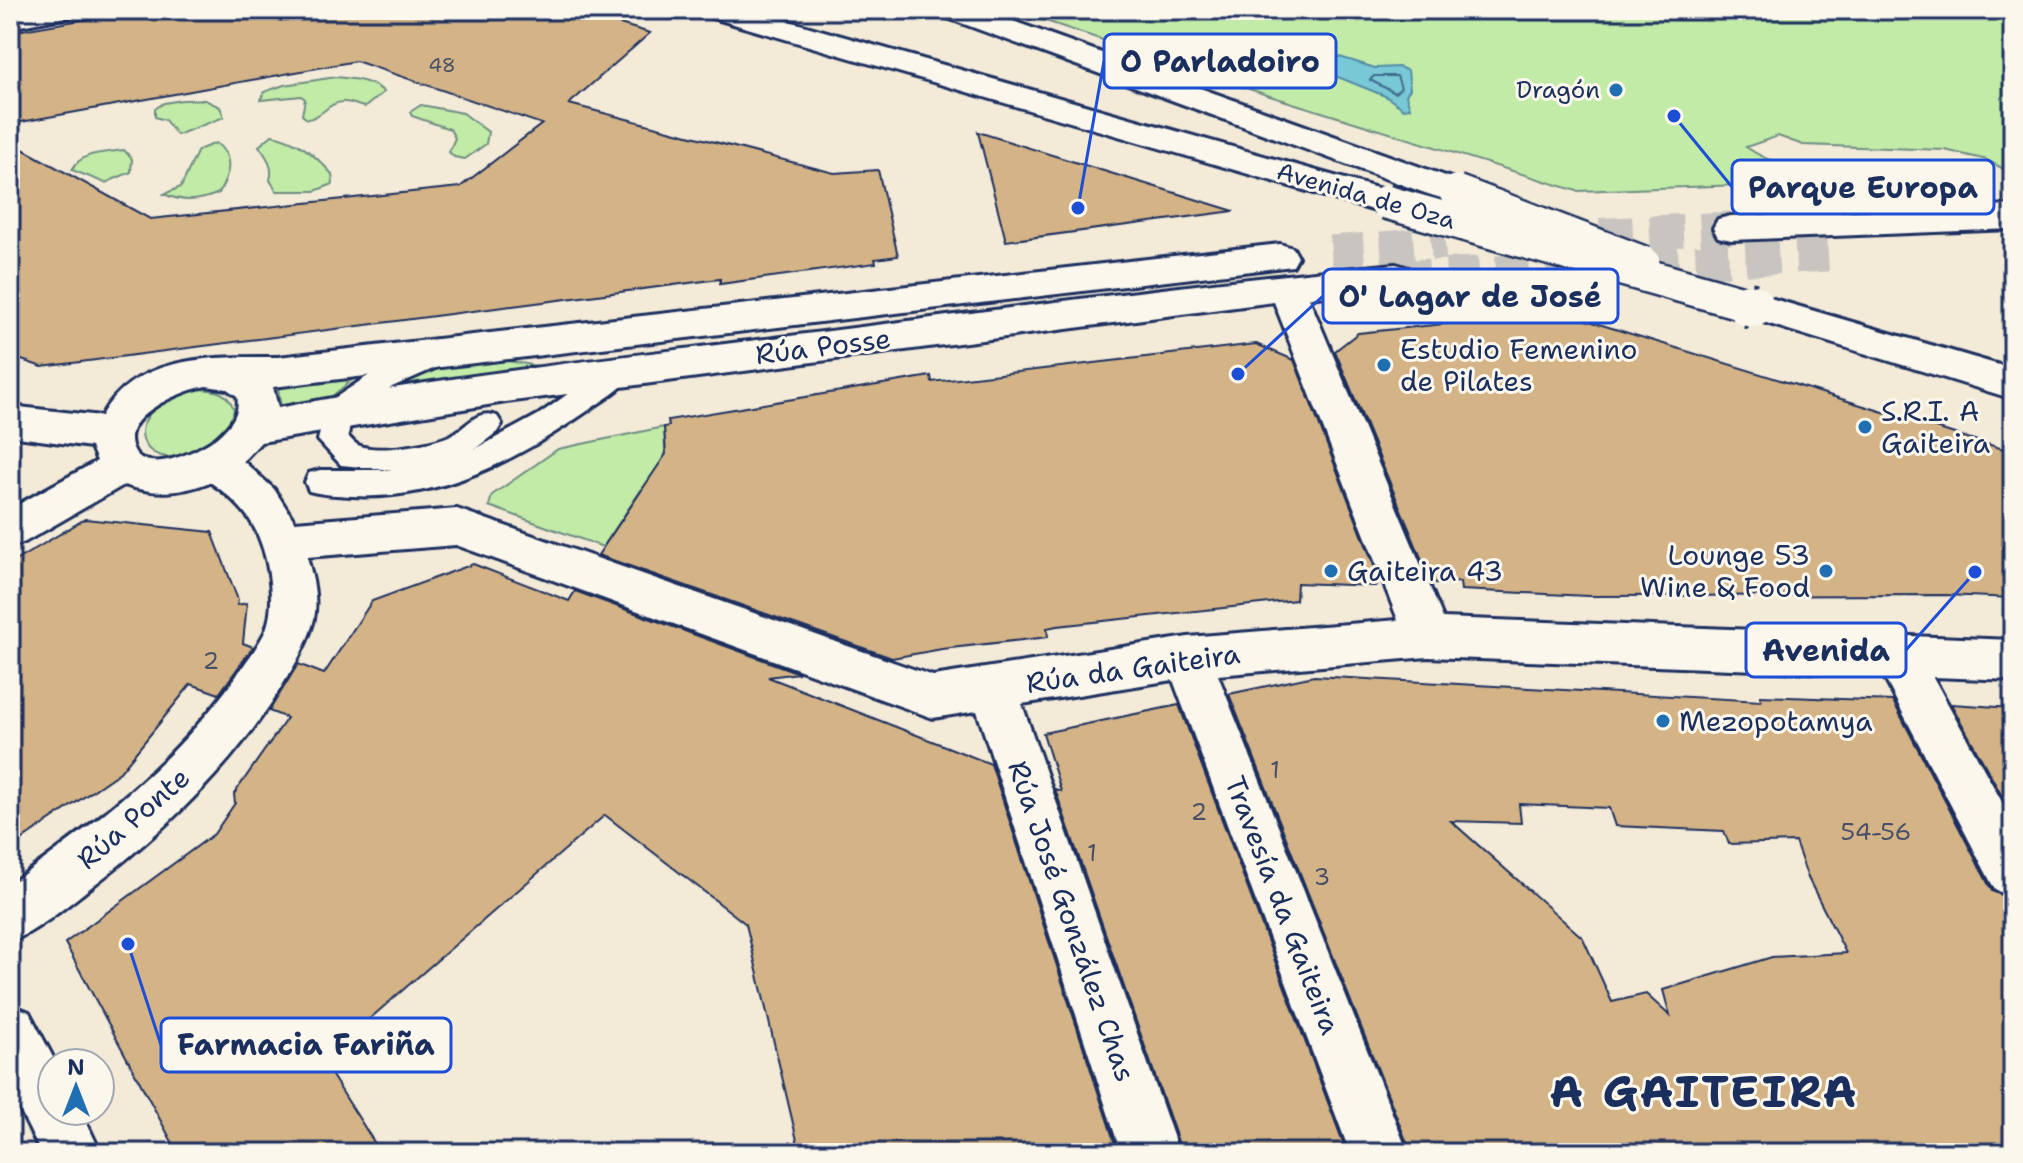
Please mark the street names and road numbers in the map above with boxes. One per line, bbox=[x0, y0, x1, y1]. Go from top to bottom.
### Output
street label: Avenida de Oza bbox=[1273, 155, 1459, 237]
street label: Rúa Posse bbox=[753, 319, 893, 373]
street label: Rúa da Gaiteira bbox=[1024, 634, 1242, 702]
street label: Rúa José González Chas bbox=[999, 755, 1145, 1087]
street label: Rúa Ponte bbox=[68, 758, 198, 878]
street label: Travesía da Gaiteira bbox=[1216, 770, 1350, 1040]

